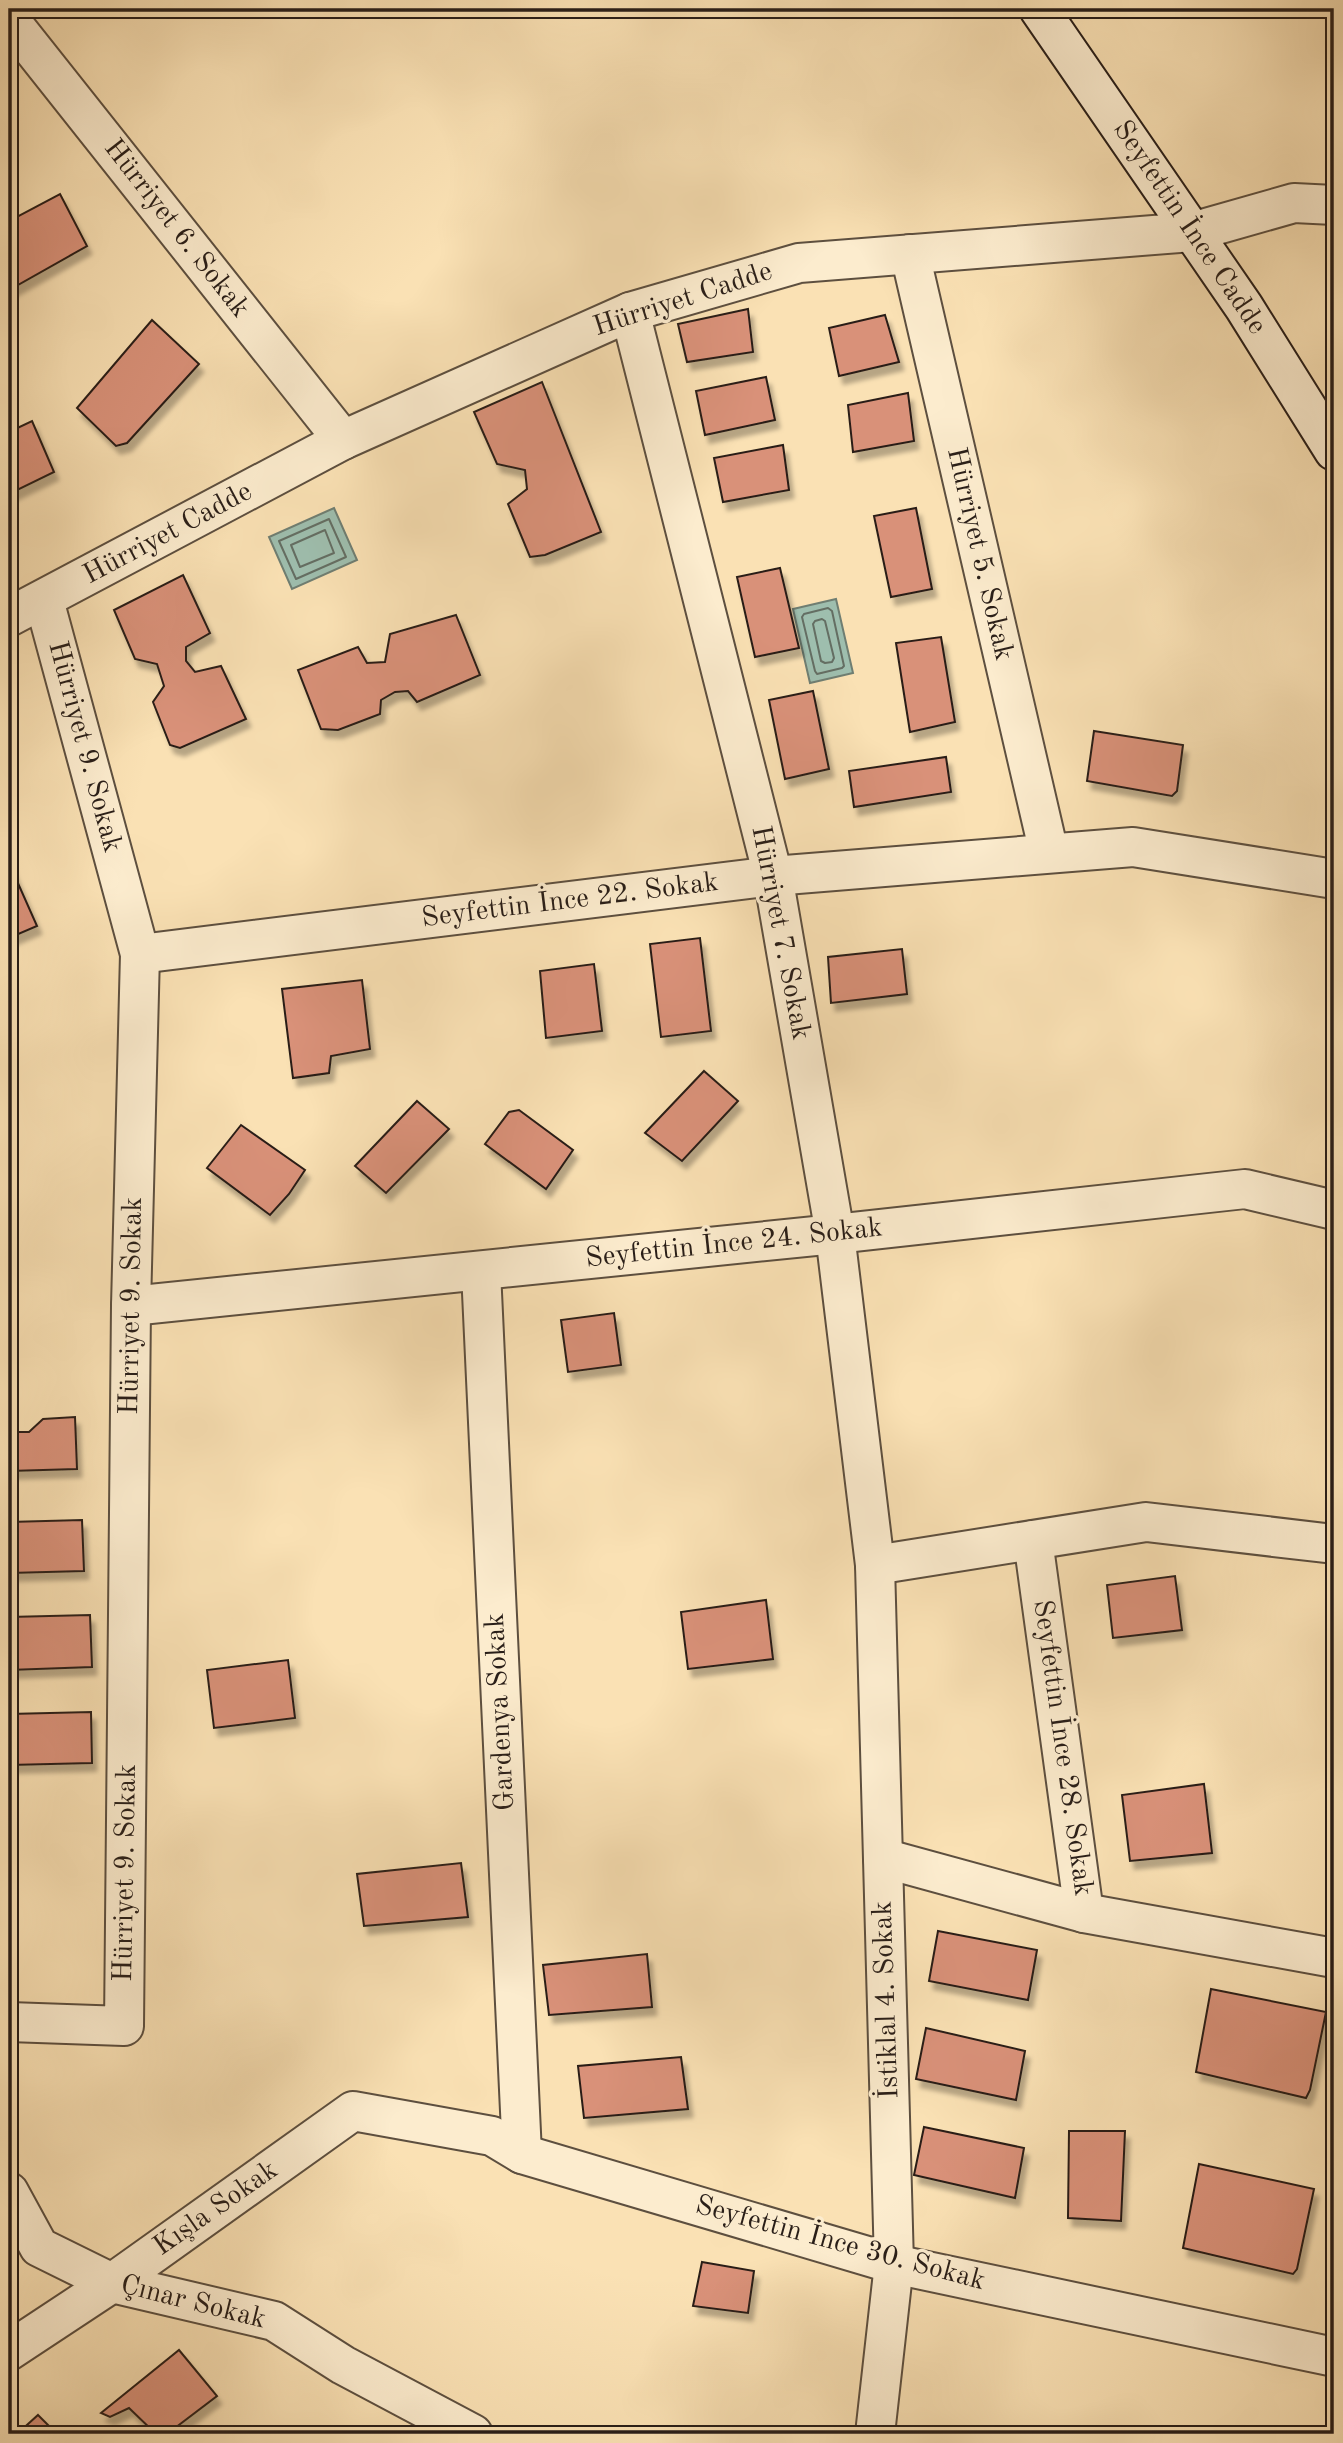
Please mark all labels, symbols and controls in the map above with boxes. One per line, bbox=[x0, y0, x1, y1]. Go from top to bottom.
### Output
street label: Seyfettin İnce Cadde bbox=[1107, 114, 1274, 340]
street label: Hürriyet 6. Sokak bbox=[98, 135, 254, 323]
street label: Hürriyet Cadde bbox=[590, 258, 776, 342]
street label: Hürriyet 5. Sokak bbox=[941, 445, 1017, 663]
street label: Hürriyet Cadde bbox=[79, 478, 257, 590]
street label: Hürriyet 9. Sokak bbox=[42, 638, 126, 856]
street label: Hürriyet 7. Sokak bbox=[745, 823, 815, 1043]
street label: Seyfettin İnce 22. Sokak bbox=[420, 865, 720, 933]
street label: Hürriyet 9. Sokak bbox=[116, 1197, 148, 1415]
street label: Seyfettin İnce 24. Sokak bbox=[584, 1210, 884, 1274]
street label: Seyfettin İnce 28. Sokak bbox=[1027, 1598, 1101, 1898]
street label: Gardenya Sokak bbox=[482, 1612, 520, 1812]
street label: Hürriyet 9. Sokak bbox=[110, 1764, 142, 1982]
street label: İstiklal 4. Sokak bbox=[866, 1901, 904, 2100]
street label: Kışla Sokak bbox=[149, 2156, 283, 2262]
street label: Seyfettin İnce 30. Sokak bbox=[692, 2188, 989, 2296]
street label: Çınar Sokak bbox=[117, 2271, 269, 2335]

